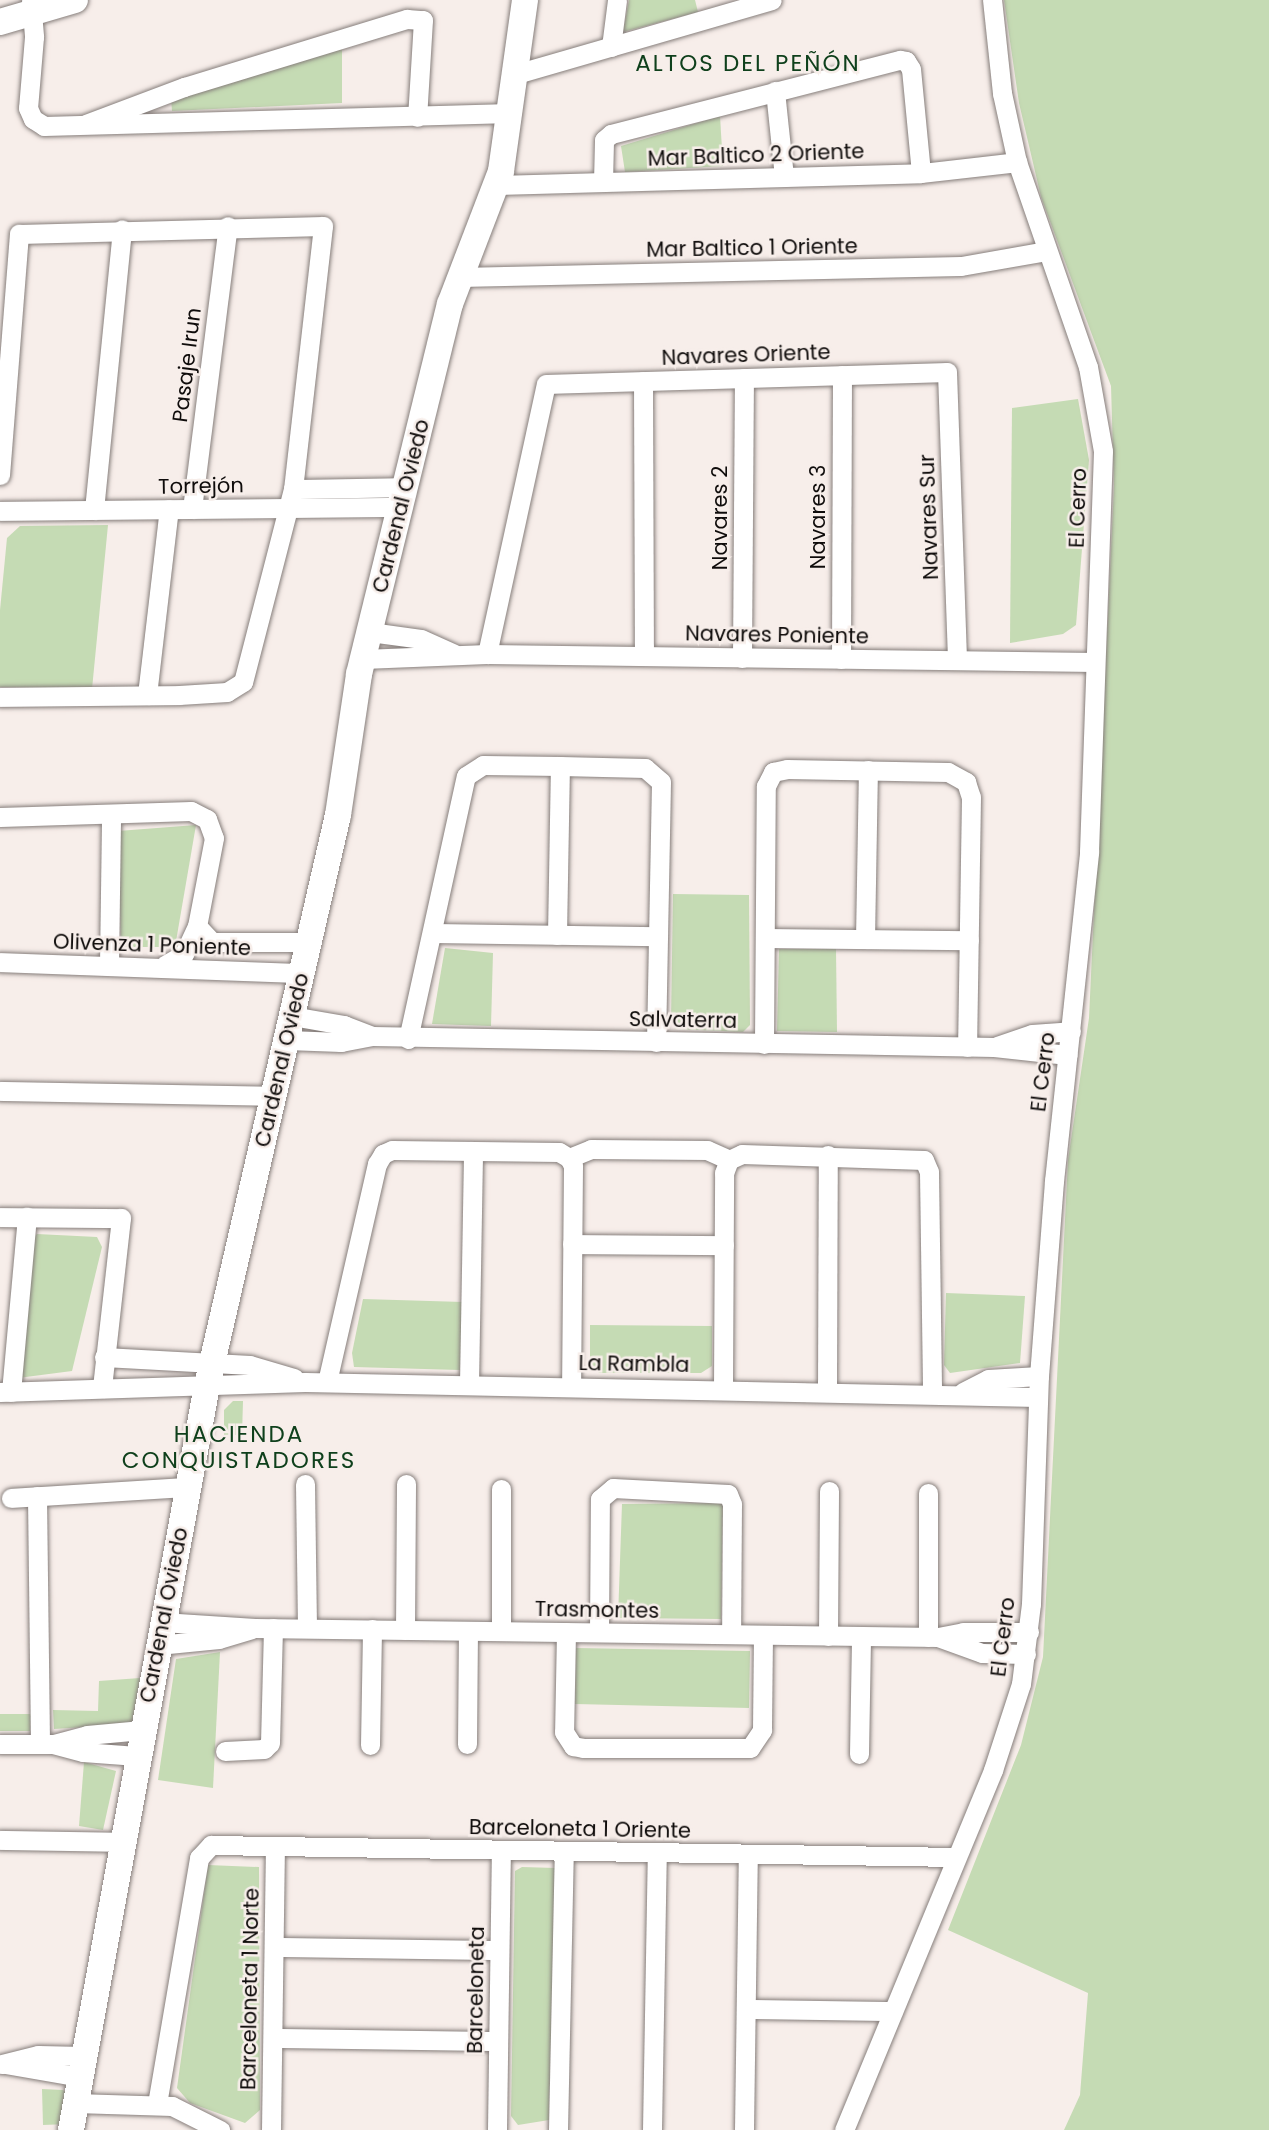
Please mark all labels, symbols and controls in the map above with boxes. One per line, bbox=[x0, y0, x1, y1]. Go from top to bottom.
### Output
district label: ALTOS DEL PEÑÓN bbox=[637, 49, 859, 77]
street label: Mar Baltico 2 Oriente bbox=[647, 139, 865, 171]
street label: Mar Baltico 1 Oriente bbox=[646, 234, 858, 262]
street label: Pasaje Irun bbox=[167, 306, 207, 424]
street label: Navares Oriente bbox=[661, 339, 831, 371]
street label: Cardenal Oviedo bbox=[367, 417, 435, 595]
street label: Navares Sur bbox=[914, 454, 944, 580]
street label: Navares 3 bbox=[805, 465, 831, 569]
street label: Navares 2 bbox=[707, 466, 733, 570]
street label: El Cerro bbox=[1064, 468, 1092, 548]
street label: Torrejón bbox=[158, 473, 244, 499]
street label: Navares Poniente bbox=[685, 621, 869, 649]
street label: Olivenza 1 Poniente bbox=[53, 929, 251, 961]
street label: Cardenal Oviedo bbox=[250, 970, 314, 1150]
street label: Salvaterra bbox=[629, 1006, 737, 1034]
street label: El Cerro bbox=[1026, 1031, 1060, 1113]
street label: La Rambla bbox=[578, 1350, 690, 1378]
district label: HACIENDA CONQUISTADORES bbox=[124, 1420, 354, 1474]
street label: Cardenal Oviedo bbox=[135, 1525, 193, 1705]
street label: Trasmontes bbox=[535, 1596, 659, 1624]
street label: El Cerro bbox=[986, 1596, 1020, 1678]
street label: Barceloneta 1 Oriente bbox=[469, 1814, 691, 1844]
street label: Barceloneta 1 Norte bbox=[236, 1888, 264, 2090]
street label: Barceloneta bbox=[462, 1926, 490, 2054]

